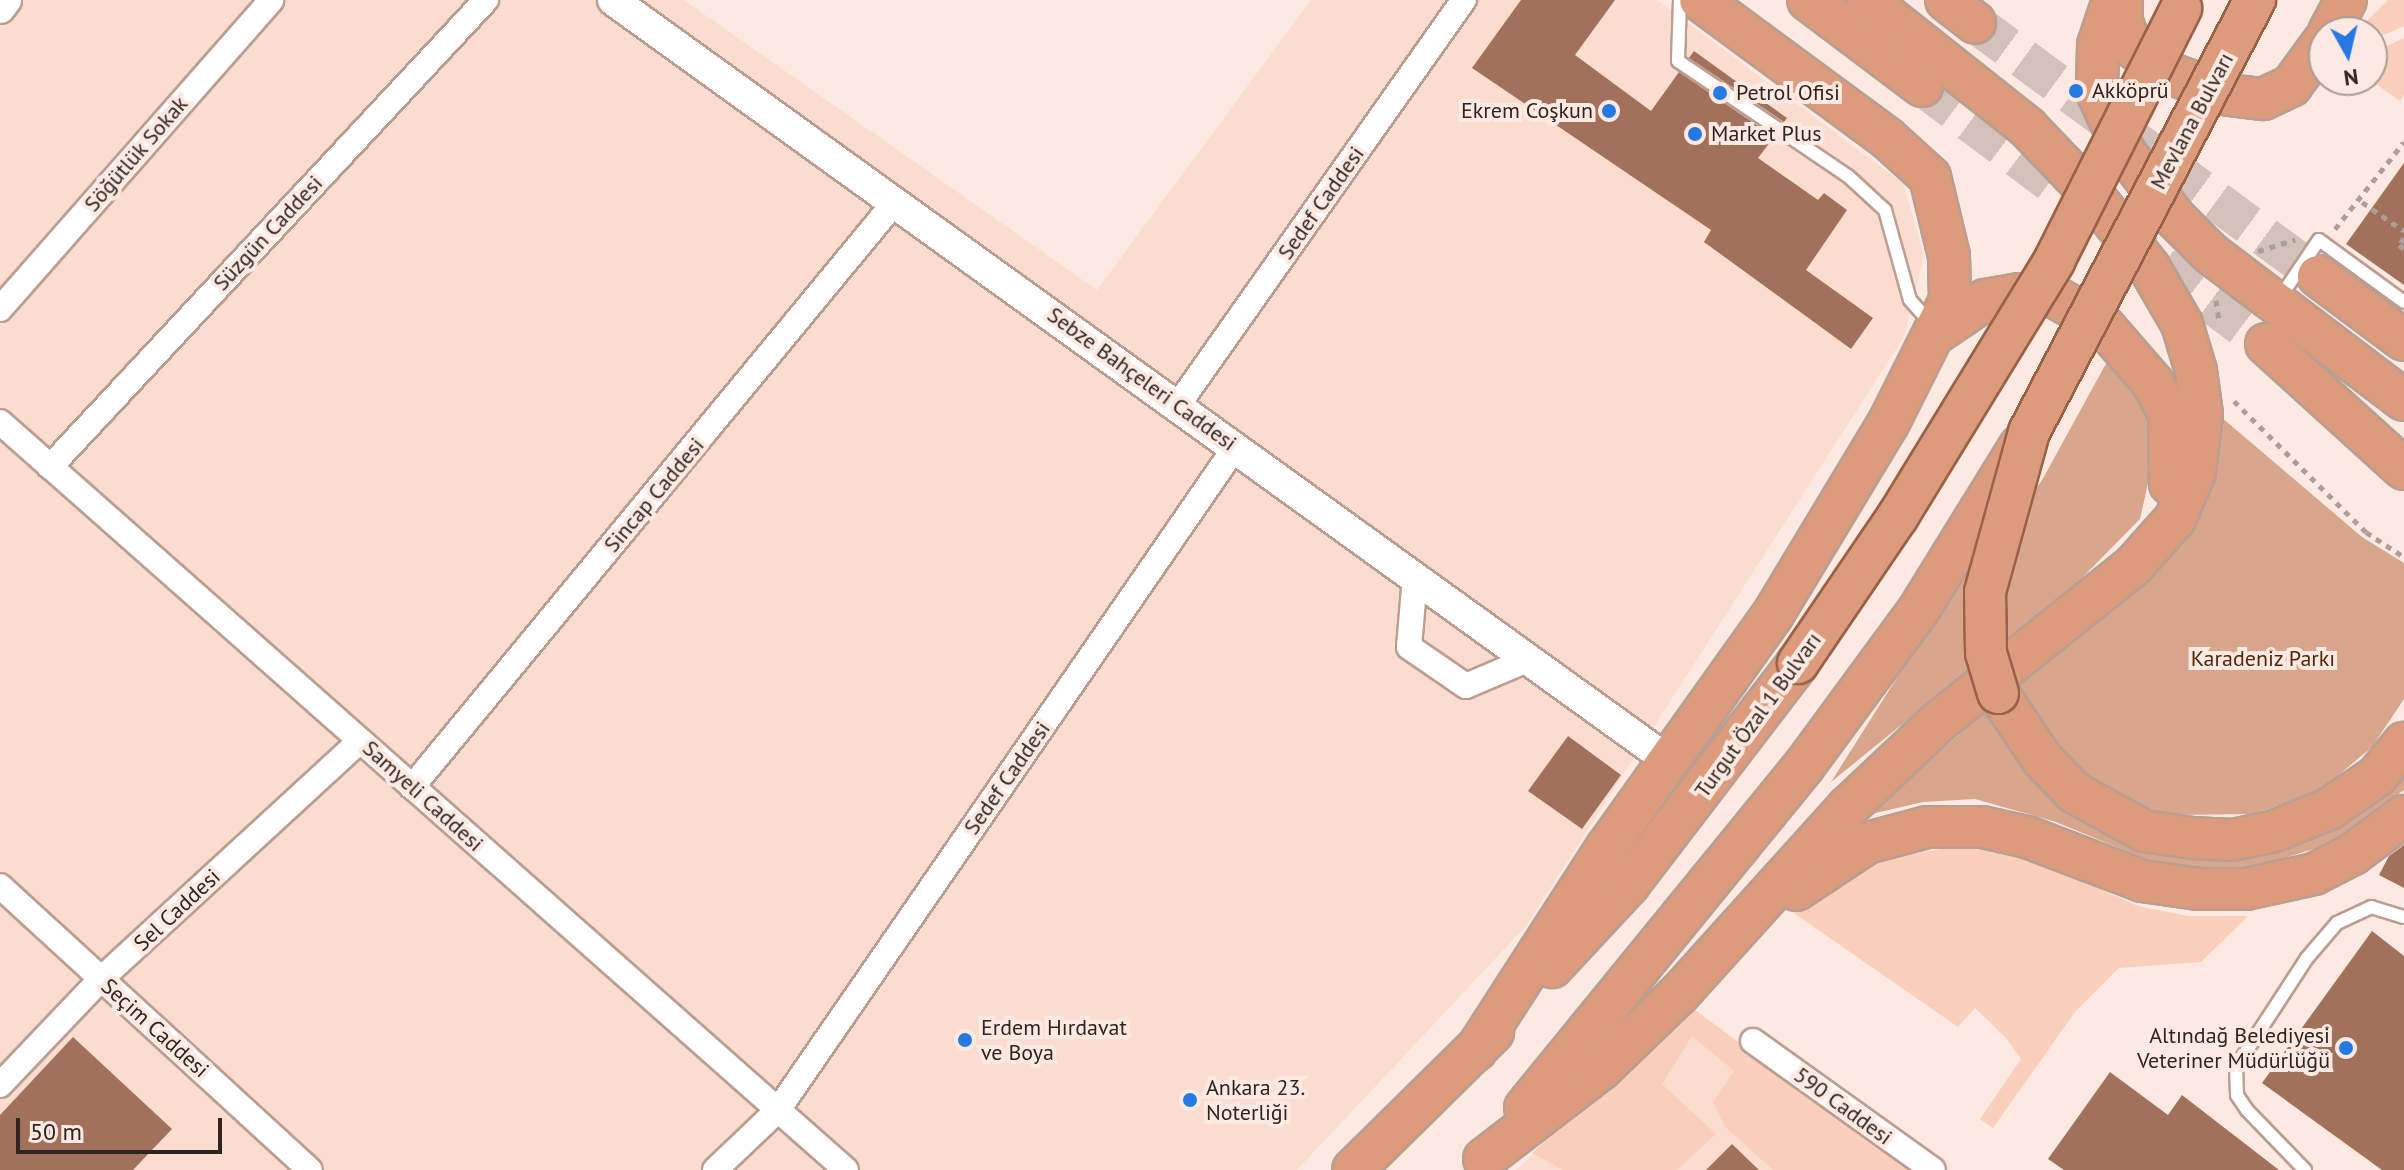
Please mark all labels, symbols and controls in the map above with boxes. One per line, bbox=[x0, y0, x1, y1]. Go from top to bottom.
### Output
north arrow bbox=[2308, 16, 2388, 96]
street label: Mevlana Bulvarı bbox=[2145, 48, 2239, 194]
text: N bbox=[2342, 63, 2360, 93]
place label: Akköprü bbox=[2092, 78, 2169, 104]
place label: Petrol Ofisi bbox=[1736, 80, 1840, 106]
marker: Akköprü bbox=[2067, 82, 2085, 100]
marker: Petrol Ofisi bbox=[1711, 84, 1729, 102]
street label: Söğütlük Sokak bbox=[79, 91, 193, 217]
place label: Ekrem Coşkun bbox=[1461, 98, 1593, 124]
marker: Ekrem Coşkun bbox=[1600, 102, 1618, 120]
place label: Market Plus bbox=[1711, 121, 1821, 147]
marker: Market Plus bbox=[1686, 125, 1704, 143]
street label: Sedef Caddesi bbox=[1272, 141, 1370, 265]
street label: Süzgün Caddesi bbox=[208, 170, 328, 296]
street label: Sebze Bahçeleri Caddesi bbox=[1042, 302, 1242, 456]
street label: Sincap Caddesi bbox=[598, 432, 710, 558]
street label: Turgut Özal 1 Bulvarı bbox=[1689, 627, 1827, 803]
park label: Karadeniz Parkı bbox=[2190, 646, 2336, 672]
street label: Sedef Caddesi bbox=[958, 716, 1056, 840]
street label: Samyeli Caddesi bbox=[357, 735, 489, 857]
street label: Sel Caddesi bbox=[128, 863, 226, 957]
street label: Seçim Caddesi bbox=[96, 973, 214, 1083]
place label: Erdem Hırdavat ve Boya bbox=[981, 1014, 1127, 1066]
place label: Altındağ Belediyesi Veteriner Müdürlüğü bbox=[2137, 1022, 2330, 1074]
marker: Erdem Hırdavat ve Boya bbox=[956, 1031, 974, 1049]
marker: Altındağ Belediyesi Veteriner Müdürlüğü bbox=[2337, 1039, 2355, 1057]
street label: 590 Caddesi bbox=[1789, 1062, 1897, 1150]
place label: Ankara 23. Noterliği bbox=[1206, 1074, 1305, 1126]
marker: Ankara 23. Noterliği bbox=[1181, 1091, 1199, 1109]
scale bar bbox=[20, 1102, 226, 1152]
text: 50 m bbox=[30, 1116, 82, 1147]

